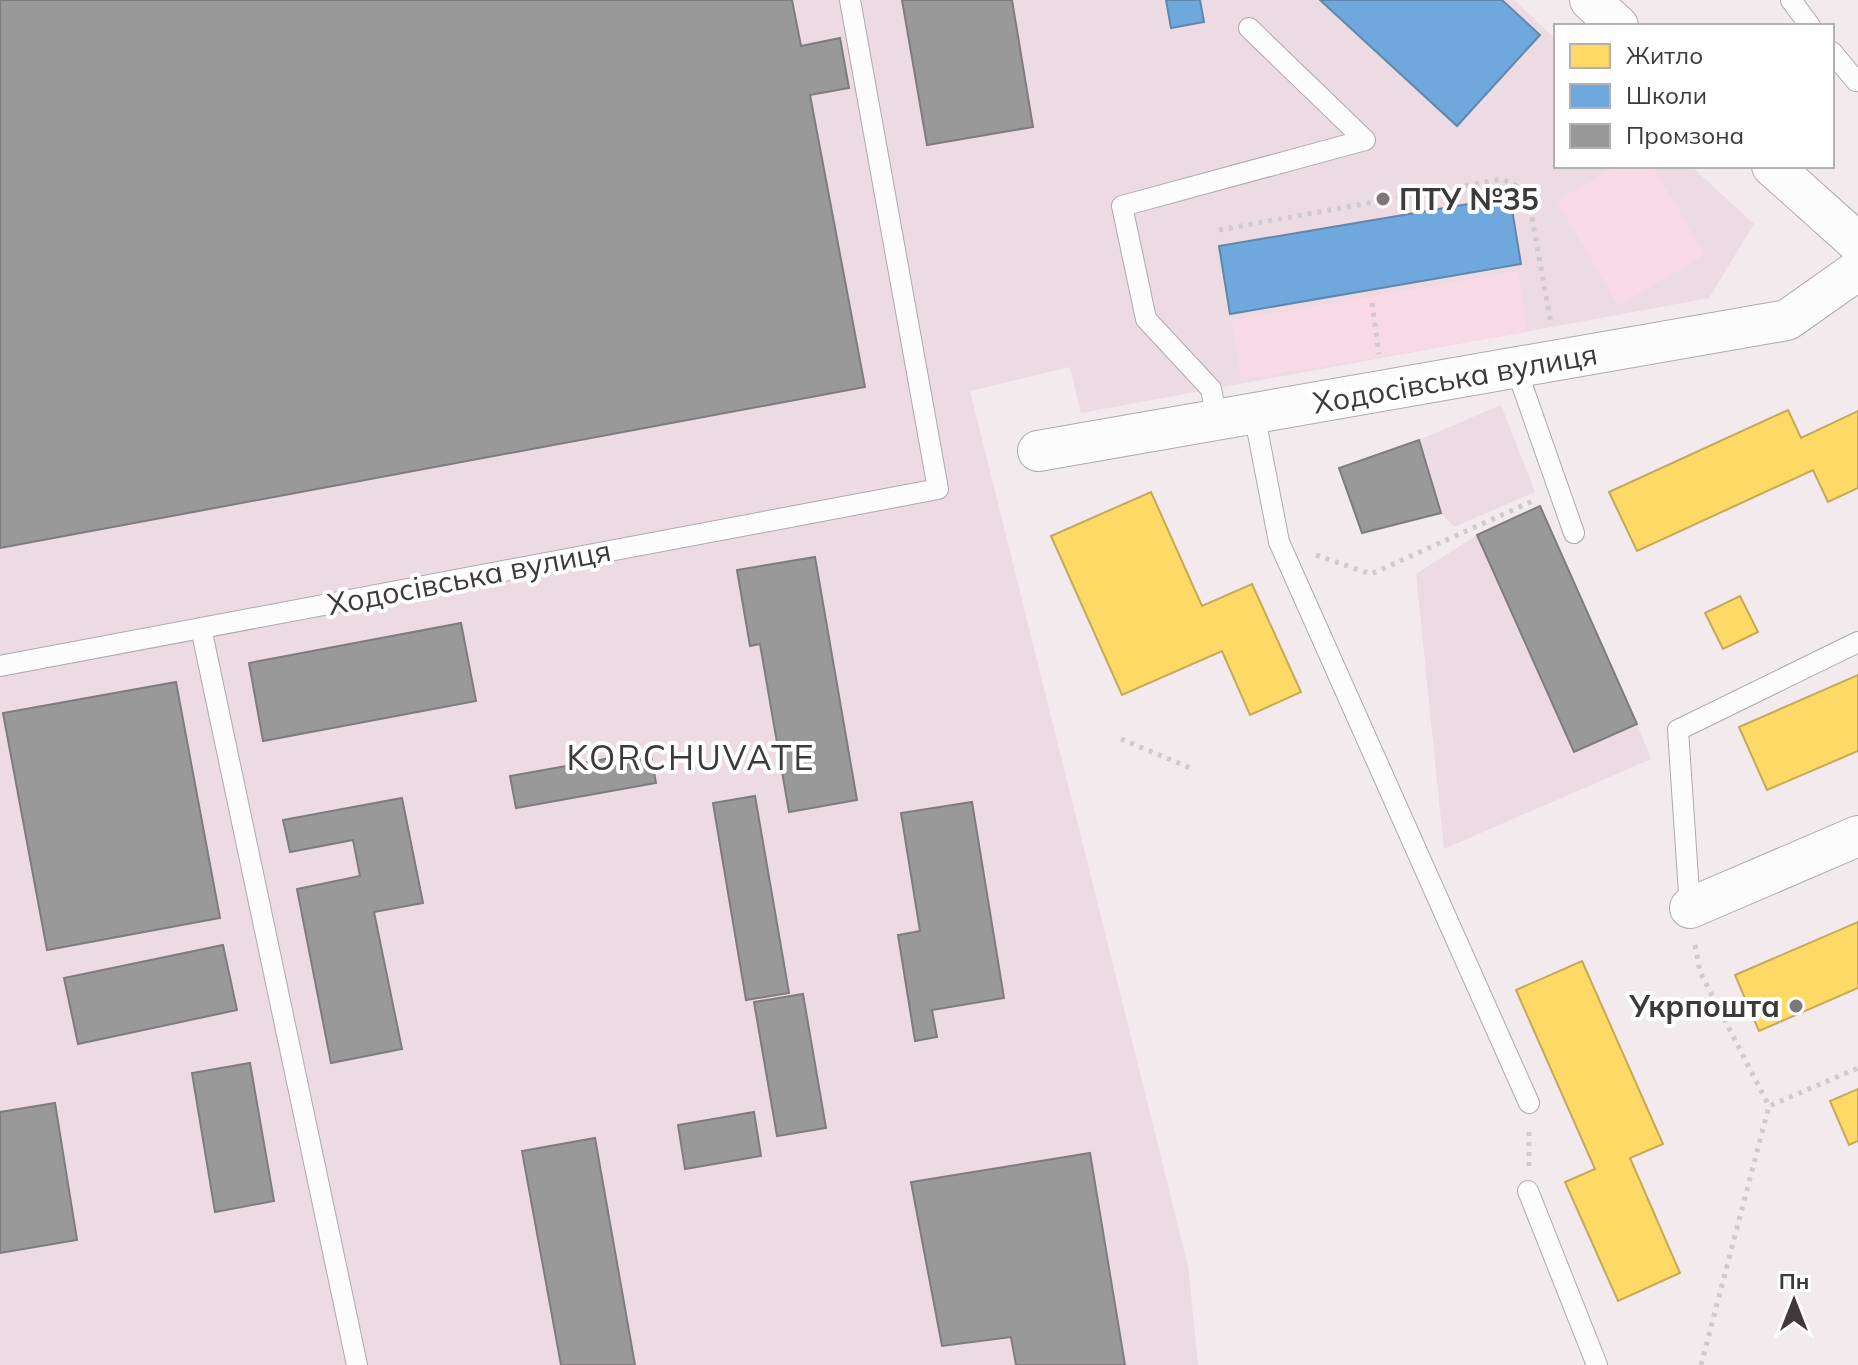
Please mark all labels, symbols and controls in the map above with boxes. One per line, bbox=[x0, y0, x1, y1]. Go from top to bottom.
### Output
legend bbox=[1554, 24, 1834, 168]
text: Житло bbox=[1626, 40, 1703, 70]
text: Школи bbox=[1626, 80, 1707, 110]
text: Промзона bbox=[1626, 120, 1744, 150]
place label: ПТУ №35 bbox=[1399, 180, 1539, 218]
marker: ПТУ №35 bbox=[1374, 190, 1392, 208]
street label: Ходосівська вулиця bbox=[1310, 334, 1600, 422]
street label: Ходосівська вулиця bbox=[324, 531, 614, 623]
district label: KORCHUVATE bbox=[566, 736, 816, 779]
place label: Укрпошта bbox=[1628, 987, 1780, 1025]
marker: Укрпошта bbox=[1787, 997, 1805, 1015]
north arrow bbox=[1754, 1261, 1834, 1341]
text: Пн bbox=[1779, 1267, 1809, 1295]

